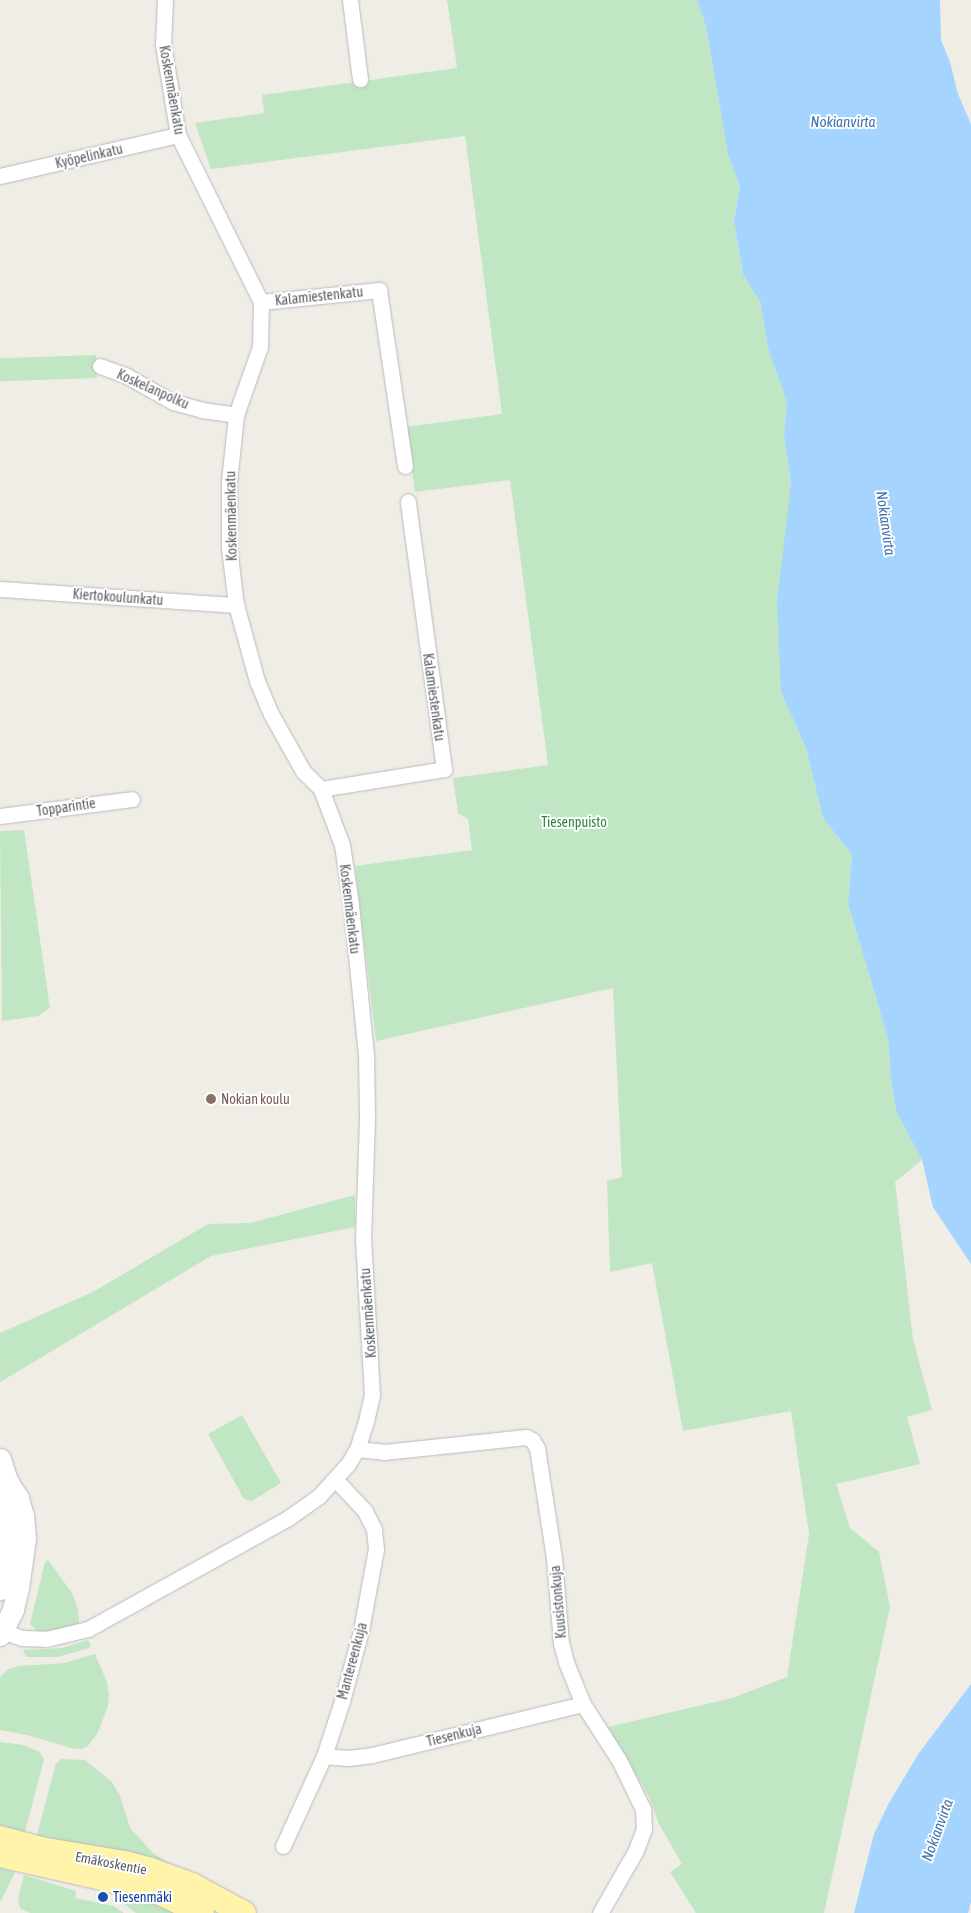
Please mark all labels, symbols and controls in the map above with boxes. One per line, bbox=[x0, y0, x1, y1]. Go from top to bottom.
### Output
street label: Koskenmäenkatu bbox=[156, 44, 188, 136]
water label: Nokianvirta bbox=[811, 113, 875, 131]
street label: Kyöpelinkatu bbox=[54, 140, 124, 172]
street label: Kalamiestenkatu bbox=[274, 283, 364, 309]
street label: Koskelanpolku bbox=[114, 366, 192, 412]
street label: Koskenmäenkatu bbox=[222, 471, 240, 561]
water label: Nokianvirta bbox=[873, 490, 899, 556]
street label: Kiertokoulunkatu bbox=[72, 585, 164, 609]
street label: Kalamiestenkatu bbox=[420, 652, 448, 742]
street label: Topparintie bbox=[35, 795, 97, 819]
park label: Tiesenpuisto bbox=[541, 814, 607, 830]
street label: Koskenmäenkatu bbox=[336, 863, 364, 955]
place label: Nokian koulu bbox=[221, 1091, 290, 1107]
marker: Nokian koulu bbox=[205, 1093, 217, 1105]
street label: Koskenmäenkatu bbox=[356, 1267, 380, 1359]
street label: Kuusistonkuja bbox=[546, 1565, 570, 1639]
street label: Mantereenkuja bbox=[334, 1621, 370, 1701]
street label: Tiesenkuja bbox=[425, 1720, 483, 1750]
water label: Nokianvirta bbox=[917, 1796, 957, 1864]
street label: Emäkoskentie bbox=[74, 1848, 148, 1878]
place label: Tiesenmäki bbox=[113, 1889, 172, 1905]
marker: Tiesenmäki bbox=[97, 1891, 109, 1903]

